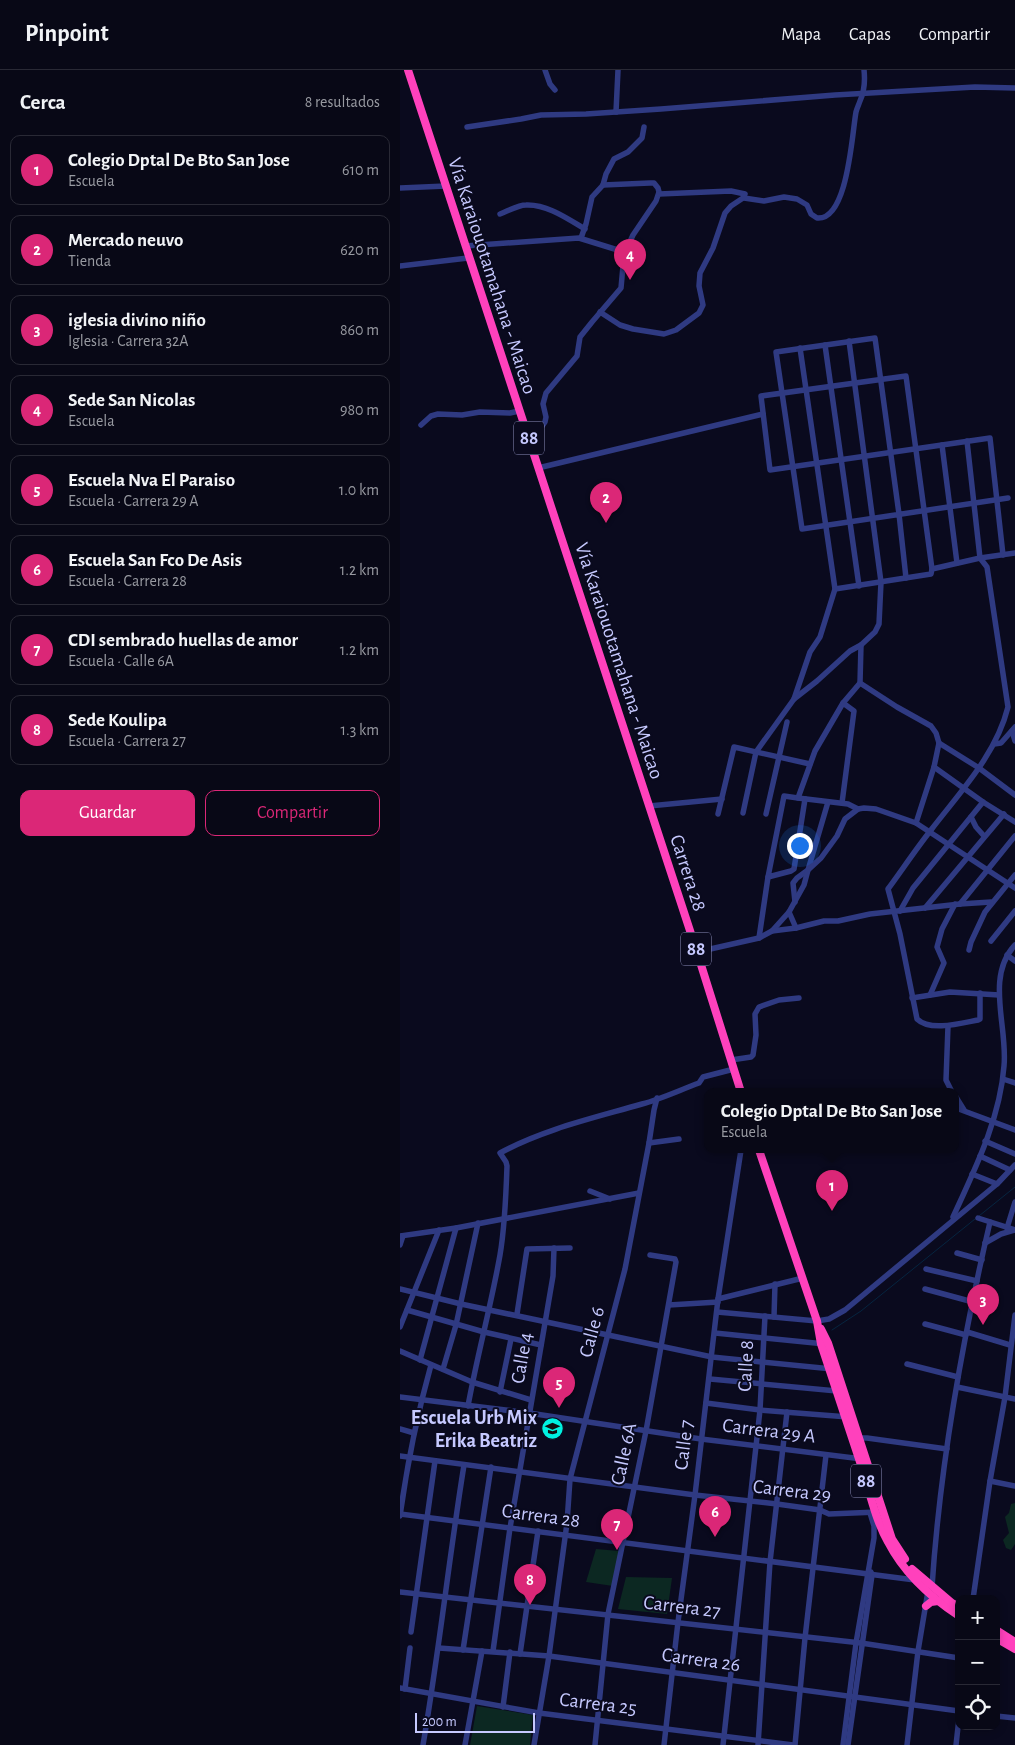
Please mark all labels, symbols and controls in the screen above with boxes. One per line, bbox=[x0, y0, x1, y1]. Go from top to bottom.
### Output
text: Pinpoint bbox=[25, 22, 109, 46]
text: Mapa bbox=[781, 26, 821, 44]
text: Capas bbox=[849, 26, 891, 44]
text: Compartir bbox=[919, 26, 990, 44]
text: Cerca bbox=[20, 92, 66, 113]
text: 8 resultados bbox=[305, 94, 380, 110]
text: Colegio Dptal De Bto San Jose bbox=[68, 151, 290, 170]
street label: Vía Karaiouotamahana - Maicao bbox=[444, 155, 540, 397]
text: 1 bbox=[34, 162, 40, 178]
text: 610 m bbox=[342, 162, 379, 178]
text: Escuela bbox=[68, 173, 115, 189]
text: Mercado neuvo bbox=[68, 231, 183, 250]
pin: 4 bbox=[614, 239, 646, 280]
text: 2 bbox=[33, 242, 41, 258]
text: 620 m bbox=[340, 242, 379, 258]
text: Tienda bbox=[68, 253, 111, 269]
text: iglesia divino niño bbox=[68, 311, 206, 330]
text: 3 bbox=[34, 322, 40, 338]
text: 860 m bbox=[340, 322, 379, 338]
text: Iglesia · Carrera 32A bbox=[68, 333, 189, 349]
text: Sede San Nicolas bbox=[68, 391, 195, 410]
text: 4 bbox=[33, 402, 41, 418]
text: 980 m bbox=[340, 402, 379, 418]
text: Escuela bbox=[68, 413, 115, 429]
road number: 88 bbox=[514, 422, 544, 454]
text: Escuela Nva El Paraiso bbox=[68, 471, 235, 490]
text: 5 bbox=[34, 482, 40, 498]
text: 1.0 km bbox=[339, 482, 379, 498]
pin: 2 bbox=[590, 482, 622, 523]
text: Escuela · Carrera 29 A bbox=[68, 493, 199, 509]
street label: Vía Karaiouotamahana - Maicao bbox=[571, 540, 667, 782]
text: Escuela San Fco De Asis bbox=[68, 551, 242, 570]
text: 6 bbox=[33, 562, 41, 578]
text: 1.2 km bbox=[340, 562, 379, 578]
text: Escuela · Carrera 28 bbox=[68, 573, 187, 589]
text: CDI sembrado huellas de amor bbox=[68, 631, 298, 650]
text: 7 bbox=[34, 642, 40, 658]
text: 1.2 km bbox=[340, 642, 379, 658]
text: Escuela · Calle 6A bbox=[68, 653, 174, 669]
text: Sede Koulipa bbox=[68, 711, 167, 730]
text: 8 bbox=[33, 722, 41, 738]
text: 1.3 km bbox=[341, 722, 379, 738]
text: Escuela · Carrera 27 bbox=[68, 733, 186, 749]
button: Guardar bbox=[20, 790, 195, 836]
button: Compartir bbox=[205, 790, 380, 836]
street label: Carrera 28 bbox=[666, 832, 710, 914]
your location bbox=[787, 833, 813, 859]
road number: 88 bbox=[681, 932, 711, 966]
popup bbox=[704, 1088, 959, 1153]
text: Colegio Dptal De Bto San Jose bbox=[721, 1102, 942, 1121]
text: Escuela bbox=[721, 1124, 767, 1140]
pin: 1 bbox=[816, 1170, 848, 1211]
pin: 3 bbox=[967, 1284, 999, 1325]
street label: Calle 6 bbox=[576, 1305, 608, 1359]
street label: Calle 4 bbox=[508, 1331, 536, 1385]
street label: Calle 8 bbox=[735, 1340, 757, 1392]
pin: 5 bbox=[543, 1367, 575, 1408]
place label: Escuela Urb Mix Erika Beatriz bbox=[411, 1408, 538, 1451]
street label: Carrera 29 A bbox=[721, 1415, 817, 1447]
school or university icon: Escuela Urb Mix Erika Beatriz bbox=[541, 1417, 565, 1441]
street label: Calle 7 bbox=[671, 1419, 697, 1471]
street label: Calle 6A bbox=[608, 1421, 640, 1487]
road number: 88 bbox=[851, 1464, 881, 1498]
street label: Carrera 29 bbox=[752, 1476, 832, 1506]
pin: 6 bbox=[699, 1496, 731, 1537]
street label: Carrera 28 bbox=[501, 1501, 581, 1531]
pin: 7 bbox=[601, 1509, 633, 1550]
pin: 8 bbox=[514, 1564, 546, 1605]
street label: Carrera 27 bbox=[642, 1592, 722, 1622]
map controls bbox=[955, 1595, 1000, 1730]
button: + bbox=[955, 1595, 1000, 1640]
button: − bbox=[955, 1640, 1000, 1685]
street label: Carrera 26 bbox=[661, 1645, 741, 1675]
button: locate bbox=[955, 1685, 1000, 1730]
street label: Carrera 25 bbox=[558, 1689, 638, 1719]
scale bar bbox=[415, 1710, 535, 1733]
text: 200 m bbox=[422, 1715, 457, 1729]

